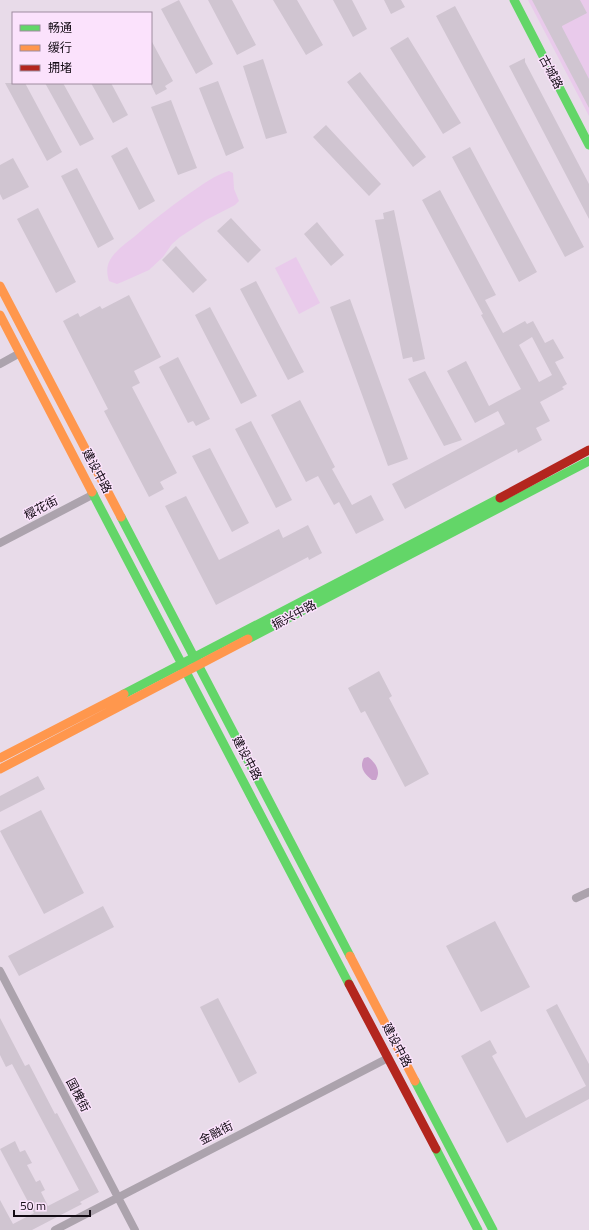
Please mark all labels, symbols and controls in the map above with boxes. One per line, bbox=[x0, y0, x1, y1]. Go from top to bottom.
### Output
legend bbox=[12, 12, 152, 84]
text: 畅通 bbox=[48, 18, 72, 37]
text: 缓行 bbox=[48, 38, 72, 57]
street label: 古城路 bbox=[535, 51, 568, 92]
text: 拥堵 bbox=[48, 58, 72, 77]
street label: 建设中路 bbox=[78, 445, 117, 496]
street label: 樱花街 bbox=[20, 491, 61, 524]
street label: 振兴中路 bbox=[268, 595, 319, 634]
street label: 建设中路 bbox=[228, 732, 267, 783]
street label: 建设中路 bbox=[378, 1019, 417, 1070]
street label: 国槐街 bbox=[62, 1074, 95, 1115]
street label: 金融街 bbox=[195, 1116, 236, 1149]
scale bar bbox=[14, 1192, 90, 1218]
text: 50 m bbox=[20, 1196, 46, 1215]

